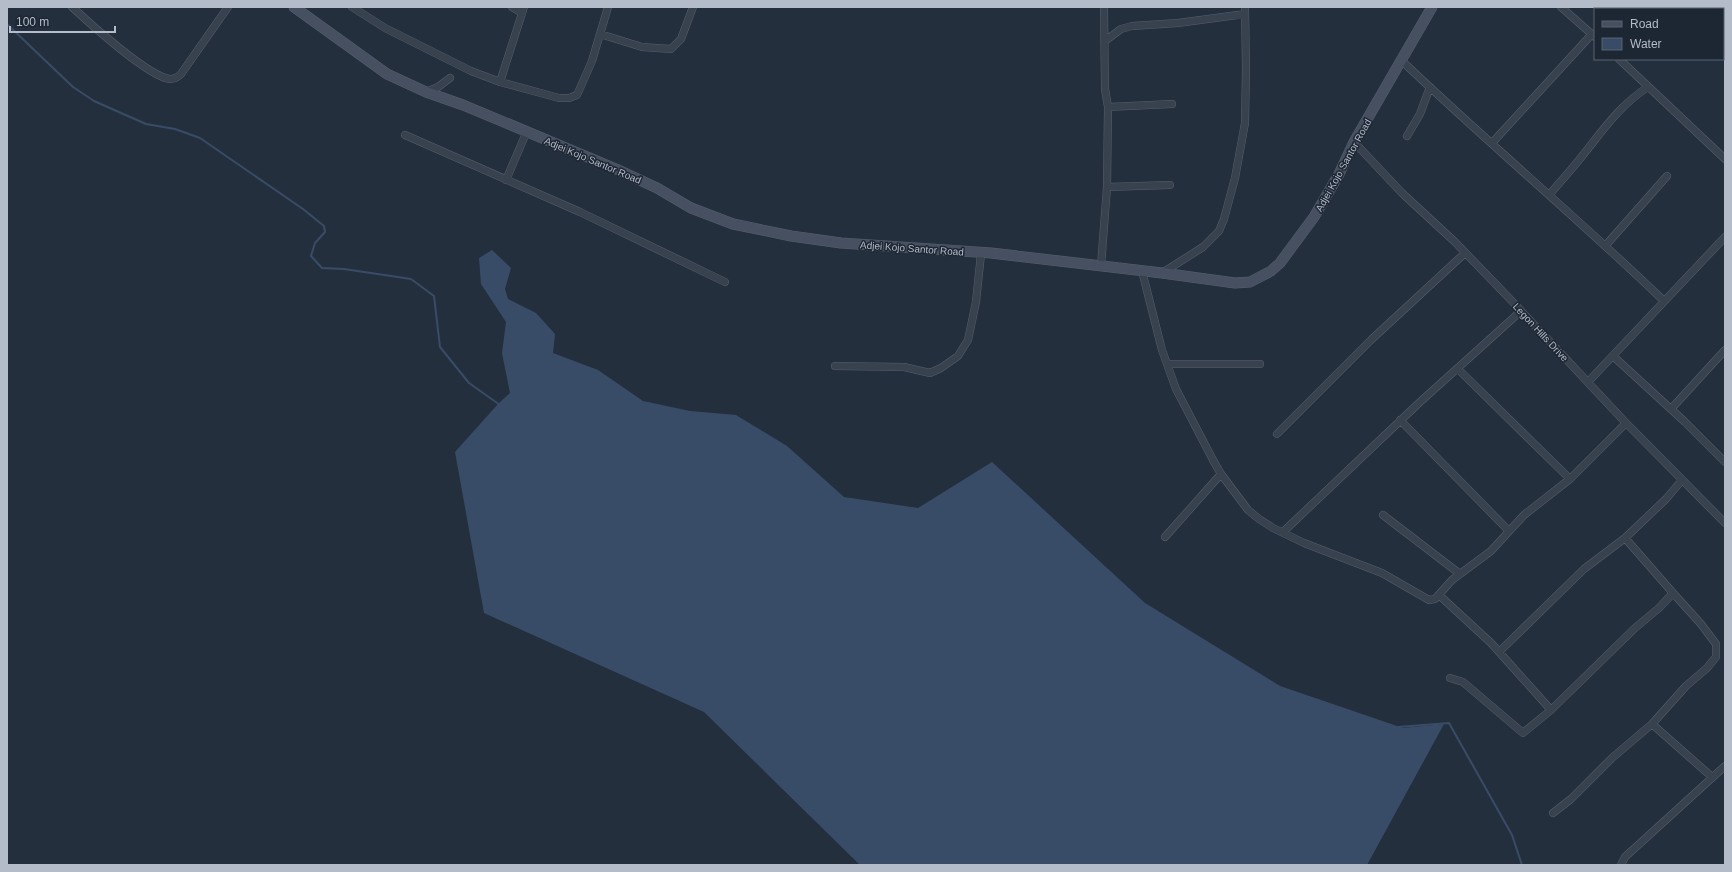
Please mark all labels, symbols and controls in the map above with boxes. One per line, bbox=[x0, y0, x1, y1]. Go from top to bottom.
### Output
scale bar bbox=[10, 8, 115, 34]
legend bbox=[1594, 8, 1724, 60]
text: 100 m bbox=[16, 15, 49, 29]
text: Road bbox=[1630, 17, 1659, 31]
text: Water bbox=[1630, 37, 1662, 51]
street label: Adjei Kojo Santor Road bbox=[1313, 117, 1373, 213]
street label: Adjei Kojo Santor Road bbox=[543, 135, 643, 186]
street label: Adjei Kojo Santor Road bbox=[860, 239, 964, 258]
street label: Legon Hills Drive bbox=[1511, 301, 1571, 364]

